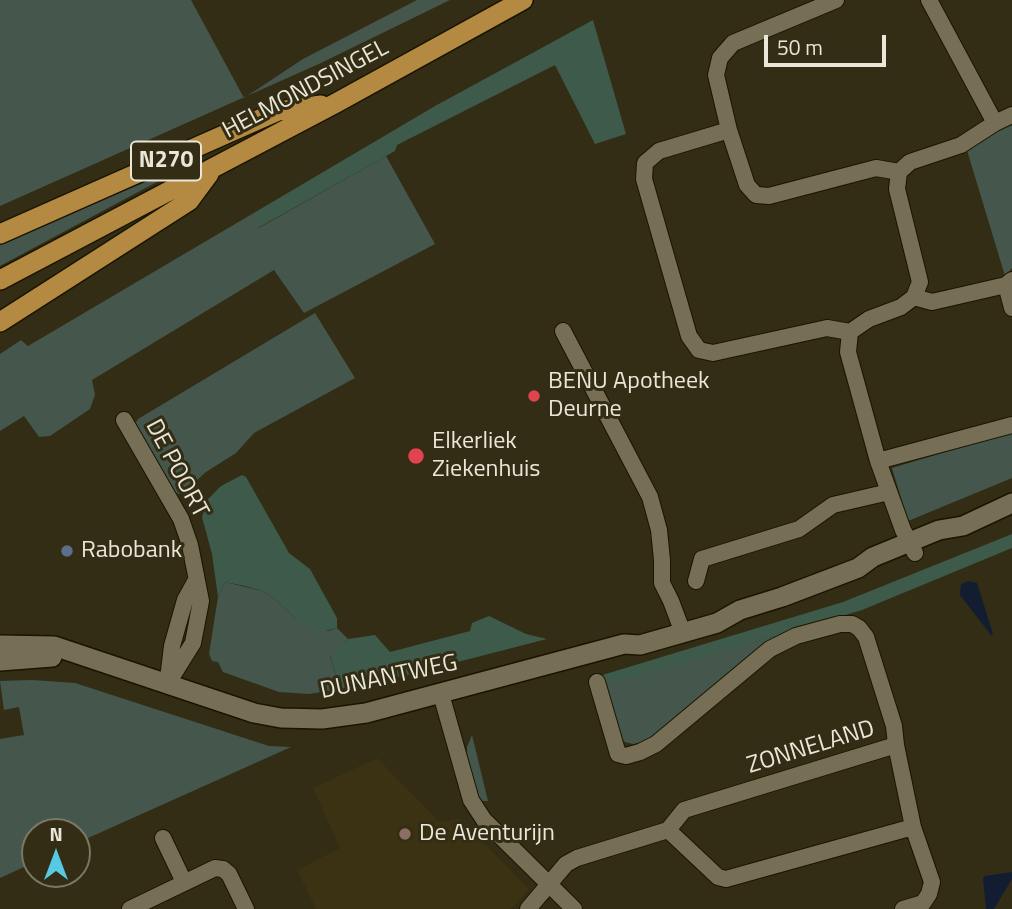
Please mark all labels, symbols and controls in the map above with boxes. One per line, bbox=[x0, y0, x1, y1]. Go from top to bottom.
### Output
scale bar bbox=[767, 21, 890, 65]
text: 50 m bbox=[777, 31, 823, 63]
street label: HELMONDSINGEL bbox=[218, 34, 394, 146]
road number: N270 bbox=[131, 142, 201, 180]
place label: BENU Apotheek Deurne bbox=[548, 368, 710, 424]
marker: BENU Apotheek Deurne bbox=[526, 388, 542, 404]
street label: DE POORT bbox=[138, 415, 214, 523]
place label: Elkerliek Ziekenhuis bbox=[432, 428, 540, 484]
marker: Elkerliek Ziekenhuis bbox=[406, 446, 426, 466]
place label: Rabobank bbox=[81, 537, 182, 565]
marker: Rabobank bbox=[59, 543, 75, 559]
street label: DUNANTWEG bbox=[318, 649, 460, 707]
street label: ZONNELAND bbox=[744, 715, 878, 781]
north arrow bbox=[21, 818, 91, 888]
text: N bbox=[49, 819, 63, 848]
place label: De Aventurijn bbox=[419, 820, 555, 848]
marker: De Aventurijn bbox=[397, 826, 413, 842]

